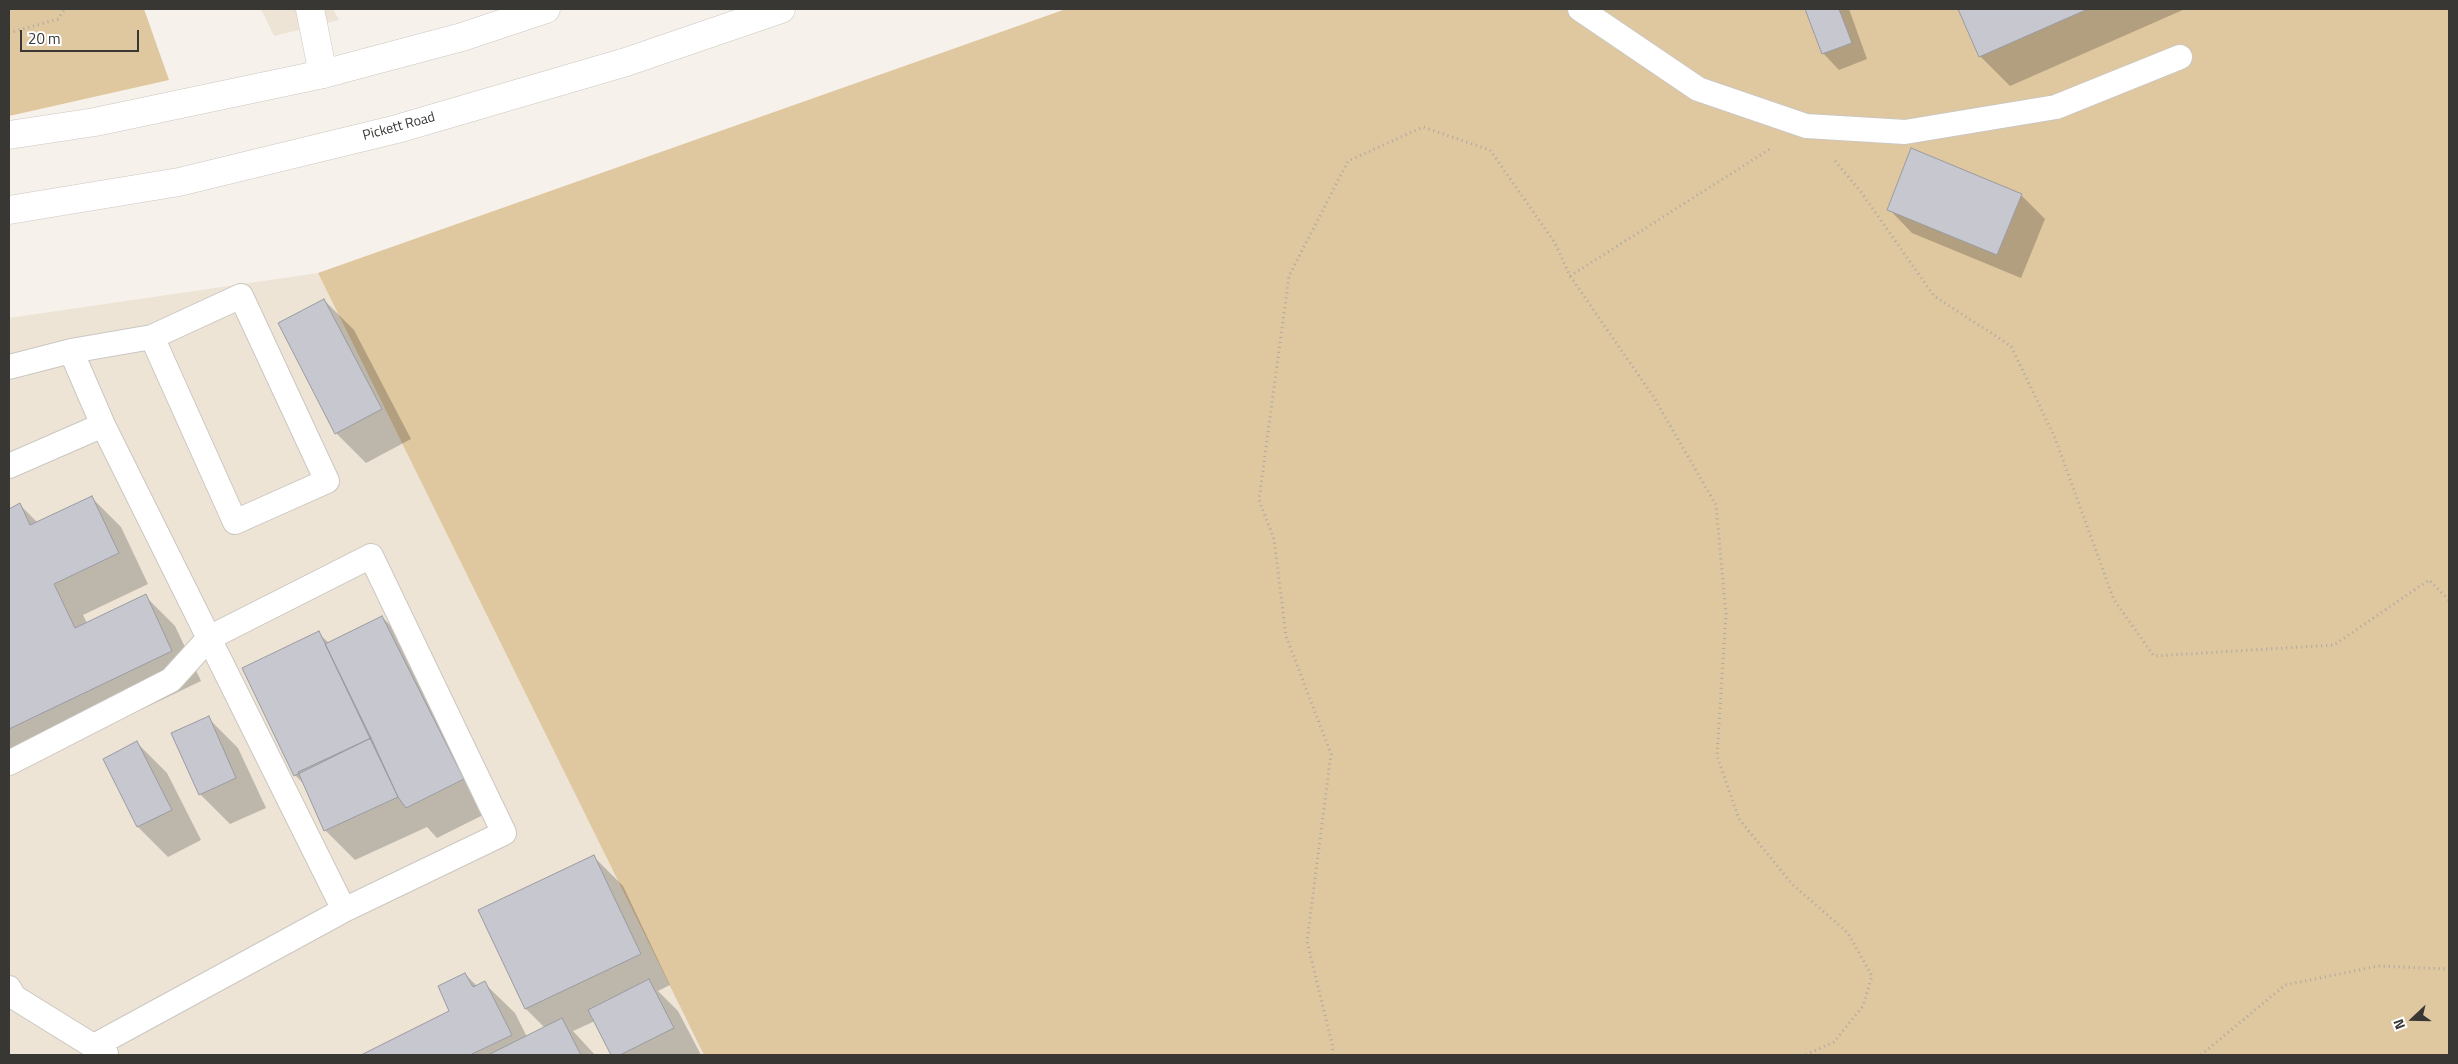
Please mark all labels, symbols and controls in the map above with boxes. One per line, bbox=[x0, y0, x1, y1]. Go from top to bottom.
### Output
scale bar bbox=[22, 20, 141, 52]
text: 20 m bbox=[28, 27, 61, 50]
street label: Pickett Road bbox=[361, 109, 437, 145]
north arrow bbox=[2388, 994, 2438, 1044]
text: N bbox=[2387, 1016, 2410, 1033]

